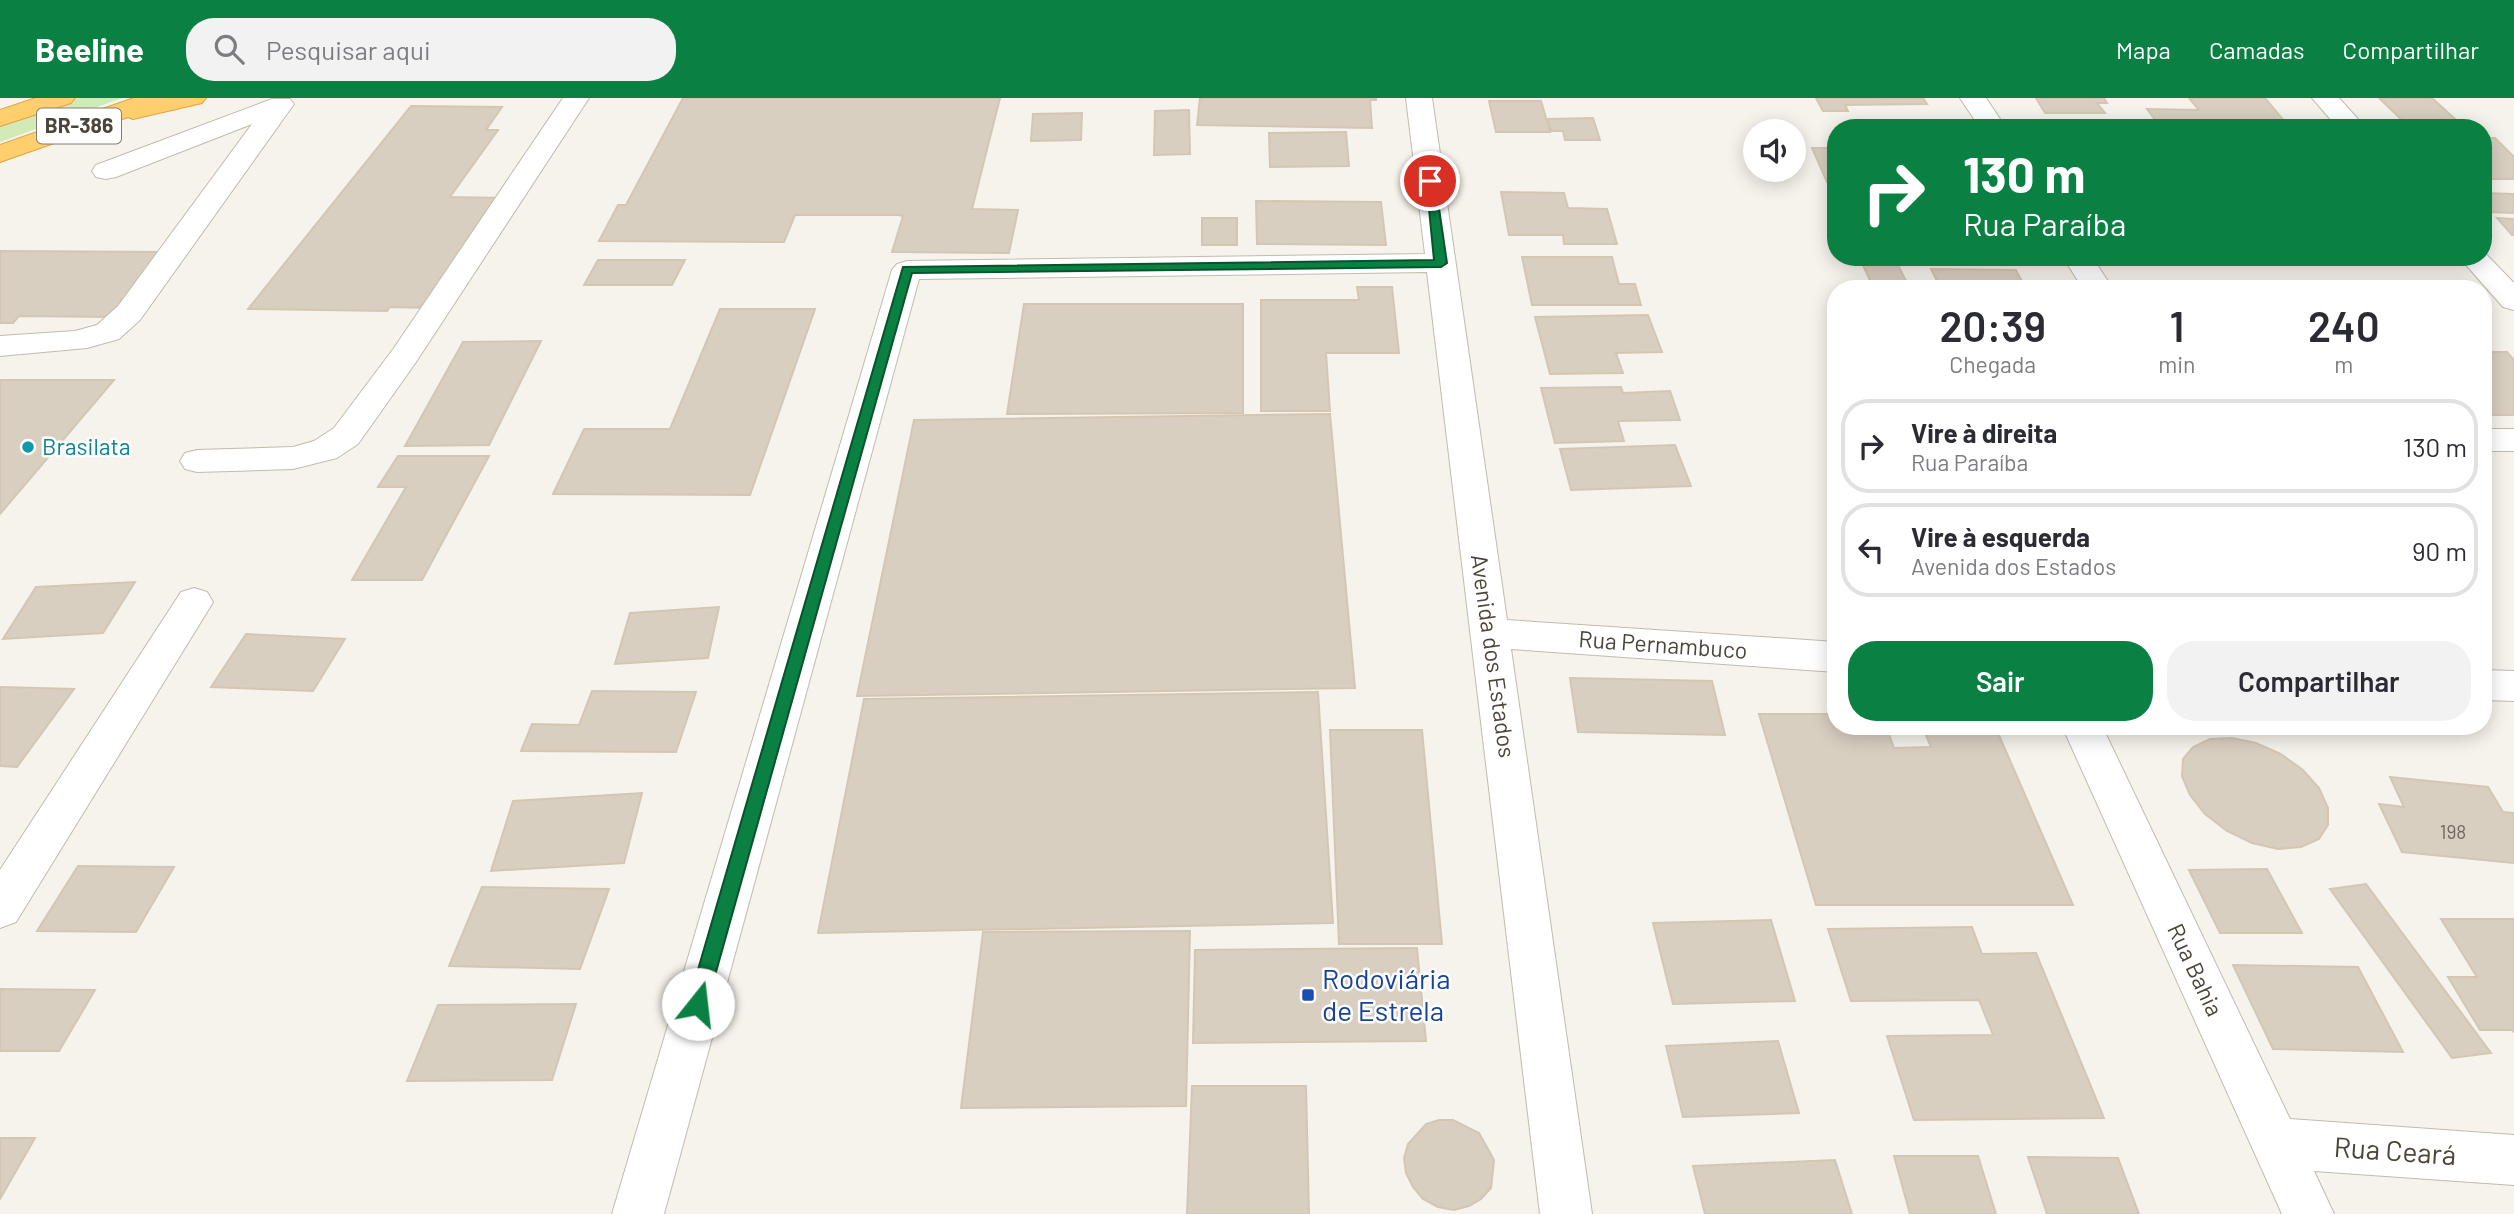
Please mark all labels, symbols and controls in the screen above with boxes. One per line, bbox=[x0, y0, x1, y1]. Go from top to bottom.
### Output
search box bbox=[186, 18, 676, 81]
text: Beeline bbox=[35, 29, 144, 69]
icon: search bbox=[210, 30, 248, 68]
text: Pesquisar aqui bbox=[266, 34, 431, 65]
text: Mapa bbox=[2116, 35, 2171, 64]
text: Camadas bbox=[2209, 35, 2305, 64]
text: Compartilhar bbox=[2343, 35, 2479, 64]
road number: BR-386 bbox=[37, 108, 121, 144]
map controls bbox=[1743, 119, 1806, 182]
button: sound bbox=[1743, 119, 1806, 182]
text: 130 m bbox=[1963, 144, 2085, 203]
icon: right bbox=[1848, 147, 1939, 238]
pin bbox=[1400, 151, 1460, 211]
icon: arrive bbox=[1411, 162, 1449, 200]
text: Rua Paraíba bbox=[1963, 204, 2126, 242]
text: 20:39 bbox=[1939, 300, 2046, 350]
text: 1 bbox=[2169, 300, 2184, 350]
text: 240 bbox=[2308, 300, 2380, 350]
text: Chegada bbox=[1949, 350, 2036, 378]
text: min bbox=[2158, 350, 2196, 378]
text: m bbox=[2334, 350, 2353, 378]
text: Vire à direita bbox=[1911, 417, 2057, 448]
icon: right bbox=[1852, 427, 1890, 465]
text: 130 m bbox=[2403, 431, 2467, 462]
place label: Brasilata bbox=[42, 432, 131, 460]
marker: Brasilata bbox=[20, 439, 36, 455]
text: Rua Paraíba bbox=[1911, 448, 2028, 476]
text: Vire à esquerda bbox=[1911, 521, 2090, 552]
icon: left bbox=[1852, 531, 1890, 569]
text: 90 m bbox=[2412, 535, 2467, 566]
street label: Avenida dos Estados bbox=[1466, 552, 1522, 759]
text: Avenida dos Estados bbox=[1911, 552, 2116, 580]
street label: Rua Pernambuco bbox=[1578, 624, 1748, 664]
button: Sair bbox=[1848, 641, 2153, 721]
button: Compartilhar bbox=[2167, 641, 2471, 721]
house number: 198 bbox=[2440, 820, 2466, 843]
street label: Rua Bahia bbox=[2162, 919, 2229, 1020]
place label: Rodoviária de Estrela bbox=[1322, 961, 1451, 1027]
position arrow bbox=[661, 967, 735, 1041]
marker: Rodoviária de Estrela bbox=[1300, 987, 1316, 1003]
street label: Rua Ceará bbox=[2333, 1129, 2457, 1171]

